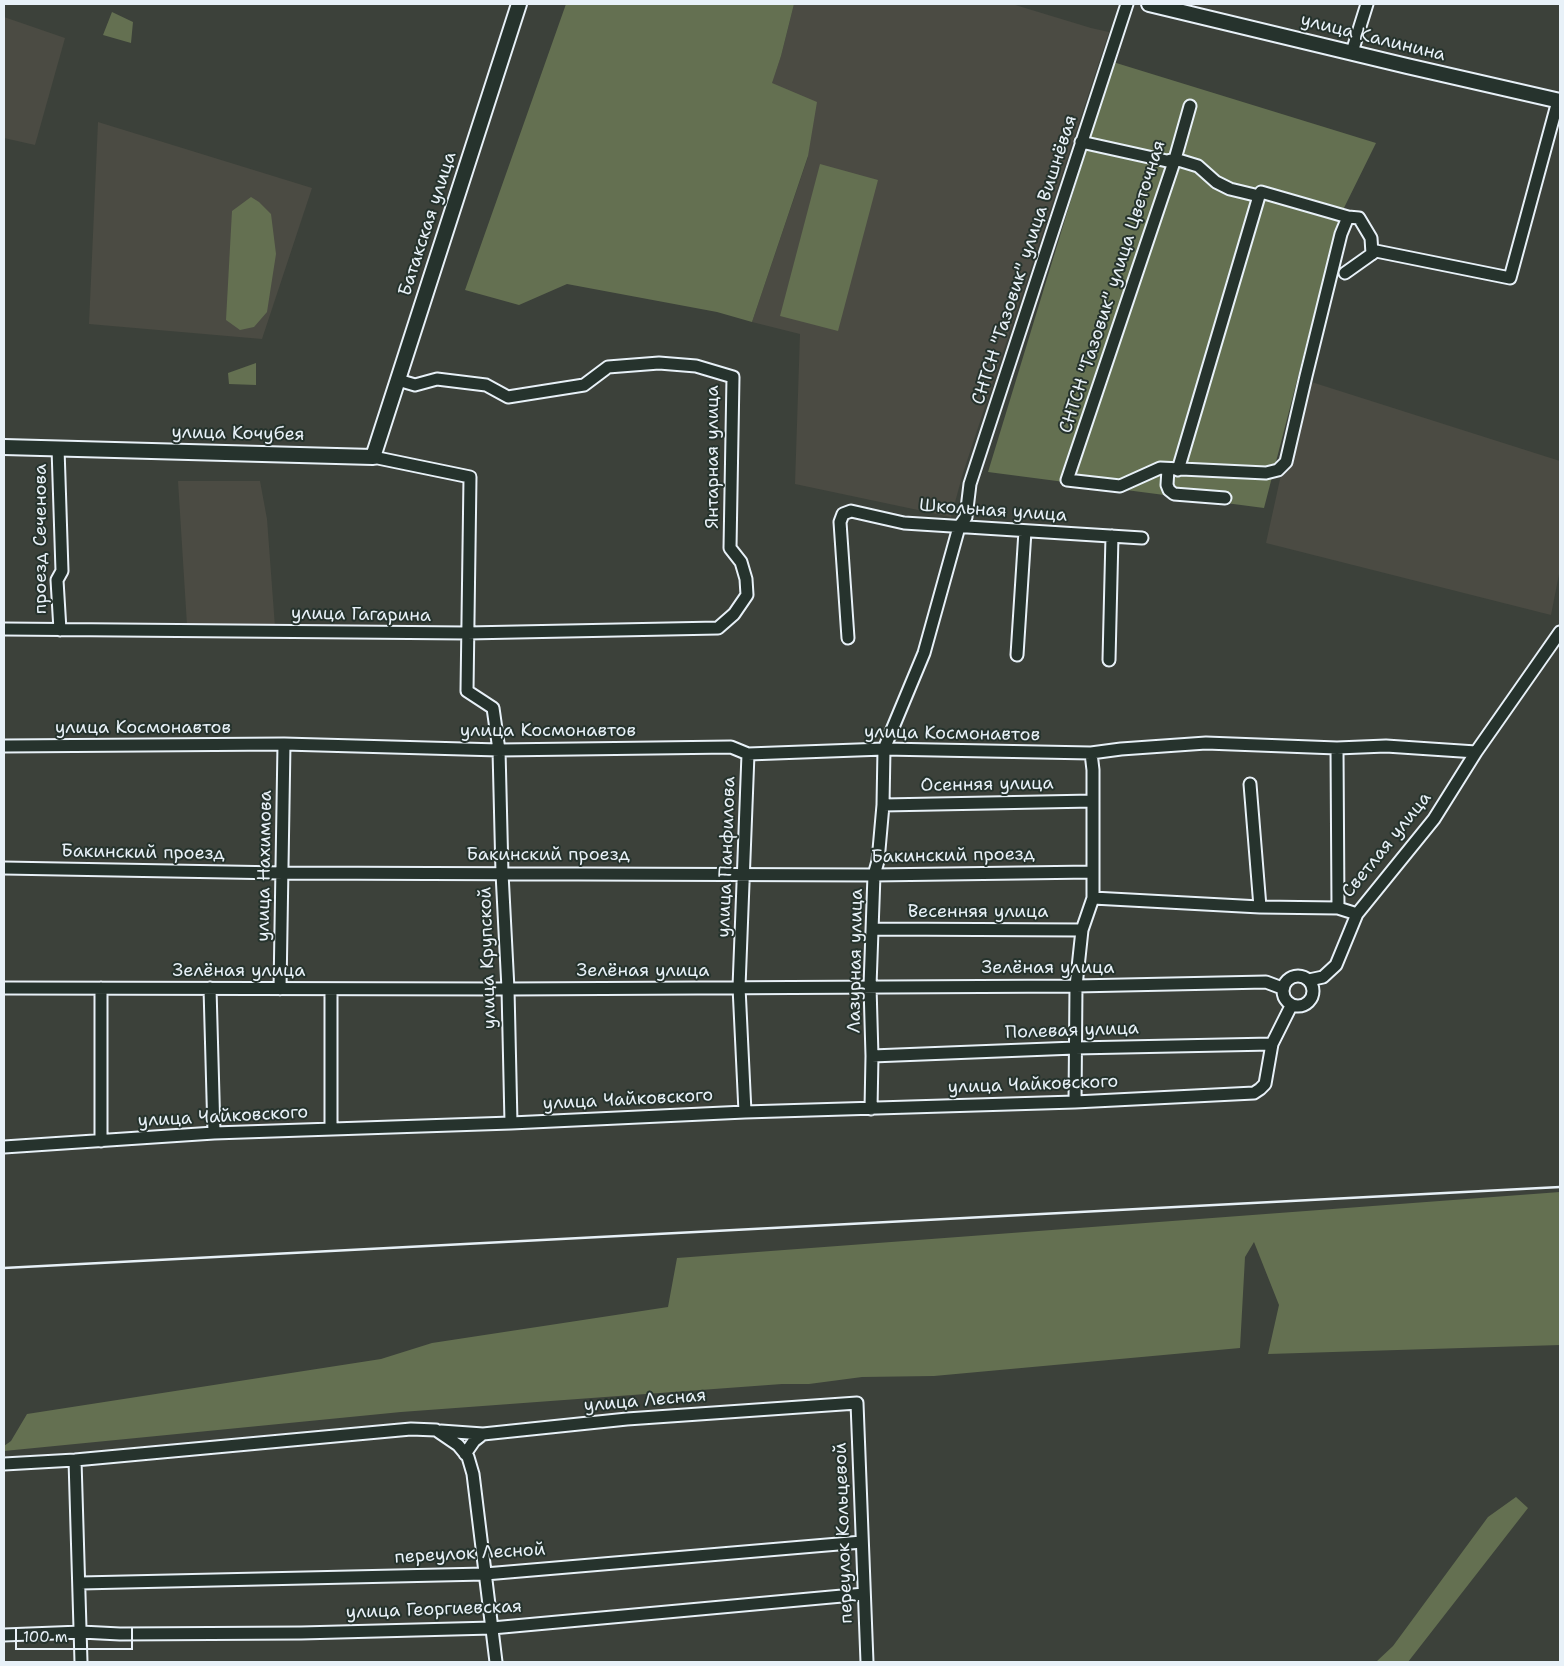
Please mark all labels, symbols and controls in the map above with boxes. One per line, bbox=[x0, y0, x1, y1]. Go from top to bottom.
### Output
street label: улица Калинина bbox=[1298, 10, 1448, 66]
street label: СНТСН "Газовик" улица Вишнёвая bbox=[968, 112, 1082, 408]
street label: СНТСН "Газовик" улица Цветочная bbox=[1055, 138, 1171, 436]
street label: Батакская улица bbox=[394, 149, 462, 299]
street label: Янтарная улица bbox=[702, 385, 724, 529]
street label: улица Кочубея bbox=[171, 422, 305, 446]
street label: проезд Сеченова bbox=[30, 464, 52, 614]
street label: Школьная улица bbox=[918, 495, 1068, 527]
street label: улица Гагарина bbox=[291, 603, 431, 627]
street label: улица Космонавтов bbox=[55, 717, 231, 739]
street label: улица Космонавтов bbox=[460, 720, 636, 742]
street label: улица Космонавтов bbox=[864, 722, 1040, 746]
street label: Осенняя улица bbox=[920, 773, 1054, 797]
street label: улица Панфилова bbox=[713, 776, 741, 938]
street label: Светлая улица bbox=[1338, 788, 1436, 902]
street label: улица Нахимова bbox=[253, 790, 277, 942]
street label: Бакинский проезд bbox=[61, 841, 225, 865]
street label: Бакинский проезд bbox=[466, 844, 630, 866]
street label: Бакинский проезд bbox=[871, 844, 1035, 868]
street label: улица Крупской bbox=[475, 886, 501, 1030]
street label: Лазурная улица bbox=[844, 889, 868, 1033]
street label: Весенняя улица bbox=[908, 901, 1048, 923]
street label: Зелёная улица bbox=[982, 957, 1114, 979]
street label: Зелёная улица bbox=[173, 960, 305, 982]
street label: Зелёная улица bbox=[577, 960, 709, 982]
street label: Полевая улица bbox=[1005, 1018, 1139, 1044]
street label: улица Чайковского bbox=[947, 1071, 1119, 1099]
street label: улица Чайковского bbox=[542, 1085, 714, 1115]
street label: улица Чайковского bbox=[137, 1102, 309, 1132]
street label: улица Лесная bbox=[583, 1385, 707, 1417]
street label: переулок Кольцевой bbox=[830, 1442, 858, 1624]
street label: переулок Лесной bbox=[394, 1539, 546, 1569]
street label: улица Георгиевская bbox=[346, 1596, 522, 1624]
scale bar bbox=[18, 1618, 135, 1650]
text: 100 m bbox=[23, 1627, 68, 1647]

